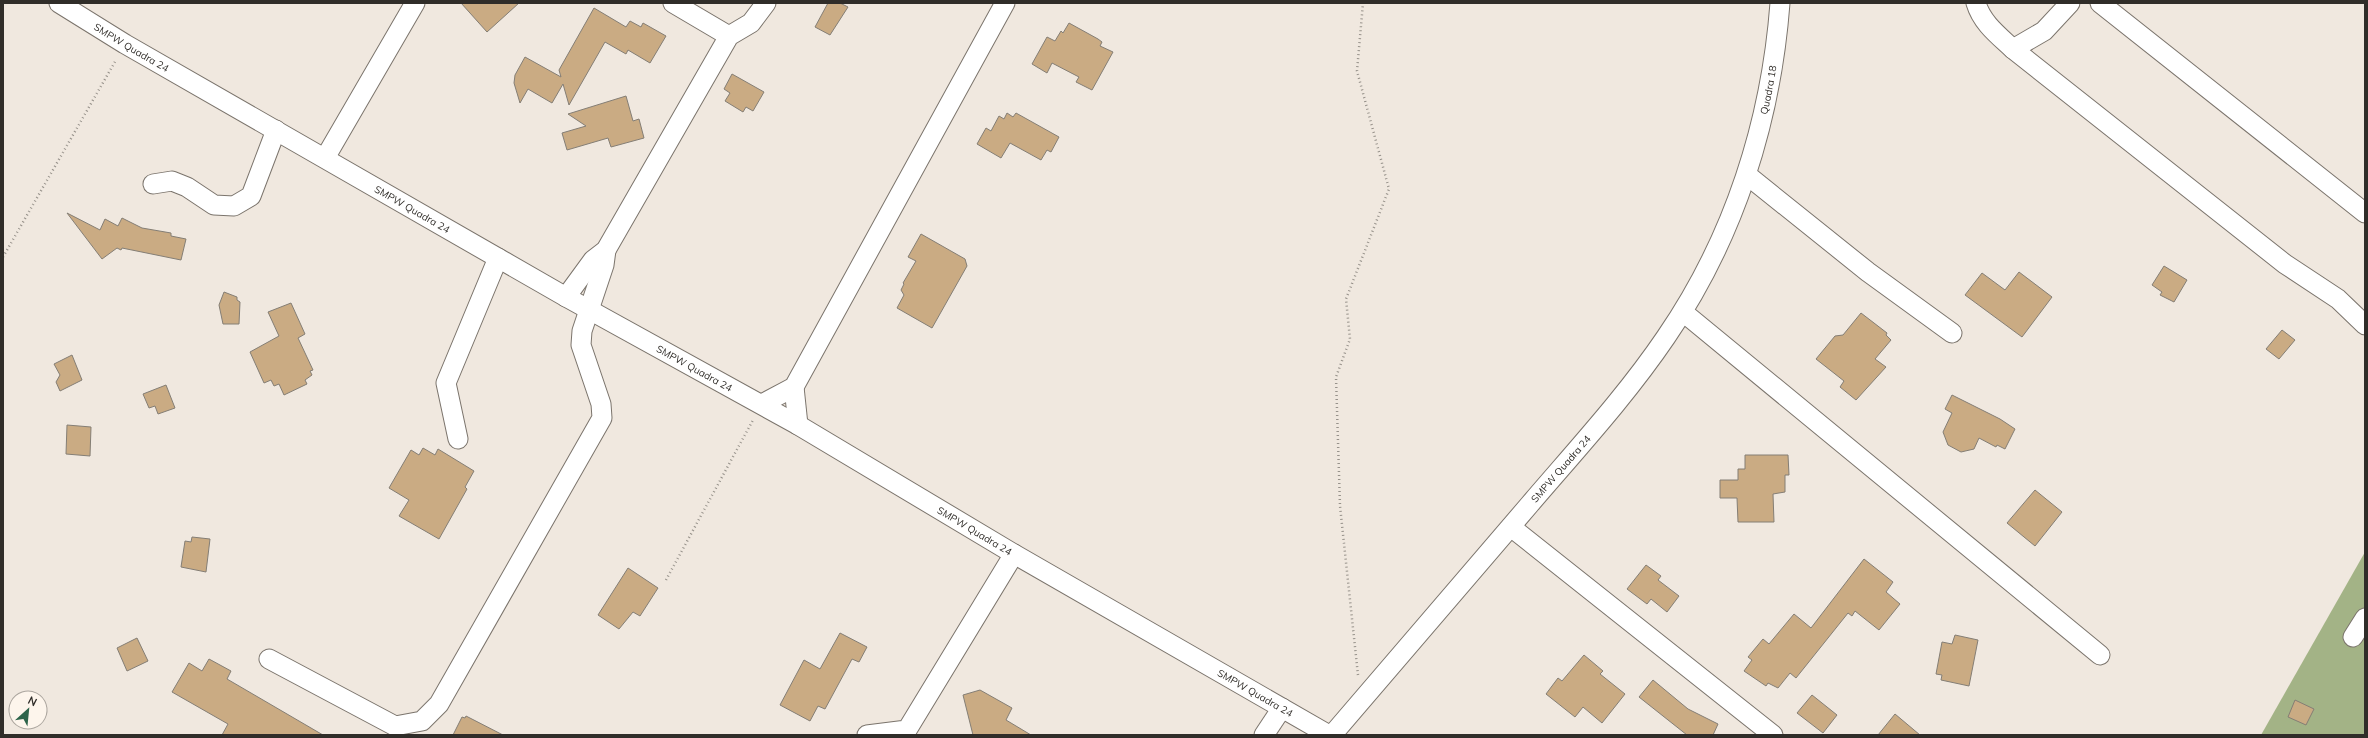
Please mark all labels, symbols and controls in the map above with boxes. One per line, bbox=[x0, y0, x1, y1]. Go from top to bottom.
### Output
street label: SMPW Quadra 24 bbox=[92, 20, 171, 74]
street label: Quadra 18 bbox=[1757, 64, 1779, 116]
street label: SMPW Quadra 24 bbox=[372, 182, 452, 236]
street label: SMPW Quadra 24 bbox=[654, 342, 735, 394]
street label: SMPW Quadra 24 bbox=[1528, 432, 1593, 505]
street label: SMPW Quadra 24 bbox=[935, 503, 1015, 558]
street label: SMPW Quadra 24 bbox=[1215, 666, 1295, 719]
north arrow bbox=[8, 690, 48, 730]
text: N bbox=[26, 693, 39, 709]

